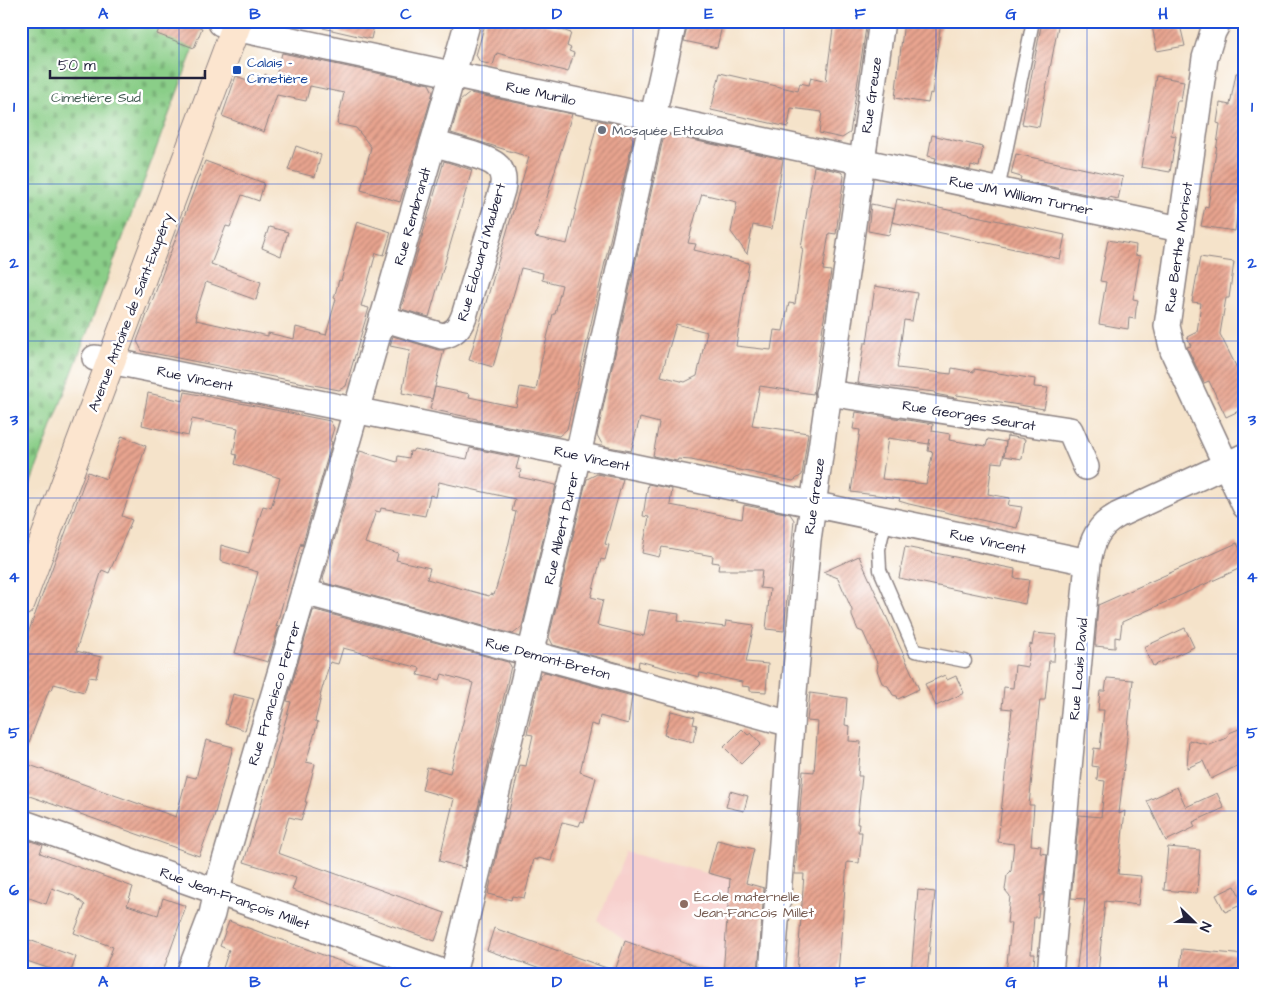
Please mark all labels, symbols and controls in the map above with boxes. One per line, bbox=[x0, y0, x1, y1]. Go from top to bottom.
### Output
text: A bbox=[98, 3, 109, 25]
text: B bbox=[249, 3, 261, 25]
text: C bbox=[400, 3, 412, 25]
text: D bbox=[552, 3, 563, 25]
text: E bbox=[704, 3, 714, 25]
text: F bbox=[854, 3, 866, 25]
text: G bbox=[1005, 3, 1017, 25]
text: H bbox=[1158, 3, 1168, 25]
scale bar bbox=[50, 48, 205, 80]
place label: Calais – Cimetière bbox=[247, 53, 309, 89]
text: 50 m bbox=[58, 55, 96, 76]
street label: Rue Greuze bbox=[857, 55, 887, 135]
marker: Calais – Cimetière bbox=[231, 64, 243, 76]
street label: Rue Murillo bbox=[504, 77, 578, 111]
park label: Cimetière Sud bbox=[51, 88, 141, 108]
text: 1 bbox=[13, 96, 16, 118]
text: 1 bbox=[1251, 96, 1254, 118]
place label: Mosquée Ettouba bbox=[612, 121, 723, 141]
marker: Mosquée Ettouba bbox=[596, 124, 608, 136]
street label: Rue Rembrandt bbox=[389, 165, 437, 268]
street label: Rue JM William Turner bbox=[947, 171, 1095, 221]
street label: Rue Édouard Maubert bbox=[453, 180, 511, 324]
street label: Rue Berthe Morisot bbox=[1160, 180, 1198, 313]
street label: Avenue Antoine de Saint-Exupéry bbox=[84, 210, 178, 415]
text: 2 bbox=[8, 252, 19, 274]
text: 2 bbox=[1246, 252, 1257, 274]
street label: Rue Vincent bbox=[155, 361, 235, 397]
street label: Rue Georges Seurat bbox=[901, 396, 1037, 436]
text: 3 bbox=[9, 409, 19, 431]
text: 3 bbox=[1247, 409, 1257, 431]
street label: Rue Vincent bbox=[552, 441, 632, 477]
street label: Rue Greuze bbox=[800, 456, 830, 536]
street label: Rue Albert Durer bbox=[539, 470, 585, 587]
street label: Rue Vincent bbox=[948, 524, 1028, 560]
text: 4 bbox=[9, 566, 20, 588]
text: 4 bbox=[1247, 566, 1258, 588]
street label: Rue Louis David bbox=[1065, 617, 1093, 721]
street label: Rue Francisco Ferrer bbox=[243, 618, 307, 768]
street label: Rue Demont-Breton bbox=[483, 633, 612, 685]
text: 5 bbox=[8, 722, 20, 744]
text: 5 bbox=[1246, 722, 1258, 744]
street label: Rue Jean-François Millet bbox=[157, 863, 313, 935]
text: 6 bbox=[9, 879, 19, 901]
text: 6 bbox=[1247, 879, 1257, 901]
place label: École maternelle Jean-Fancois Millet bbox=[694, 887, 814, 923]
marker: École maternelle Jean-Fancois Millet bbox=[678, 898, 690, 910]
north arrow bbox=[1168, 898, 1218, 948]
text: N bbox=[1194, 919, 1216, 935]
text: A bbox=[98, 971, 109, 993]
text: B bbox=[249, 971, 261, 993]
text: C bbox=[400, 971, 412, 993]
text: D bbox=[552, 971, 563, 993]
text: E bbox=[704, 971, 714, 993]
text: F bbox=[854, 971, 866, 993]
text: G bbox=[1005, 971, 1017, 993]
text: H bbox=[1158, 971, 1168, 993]

